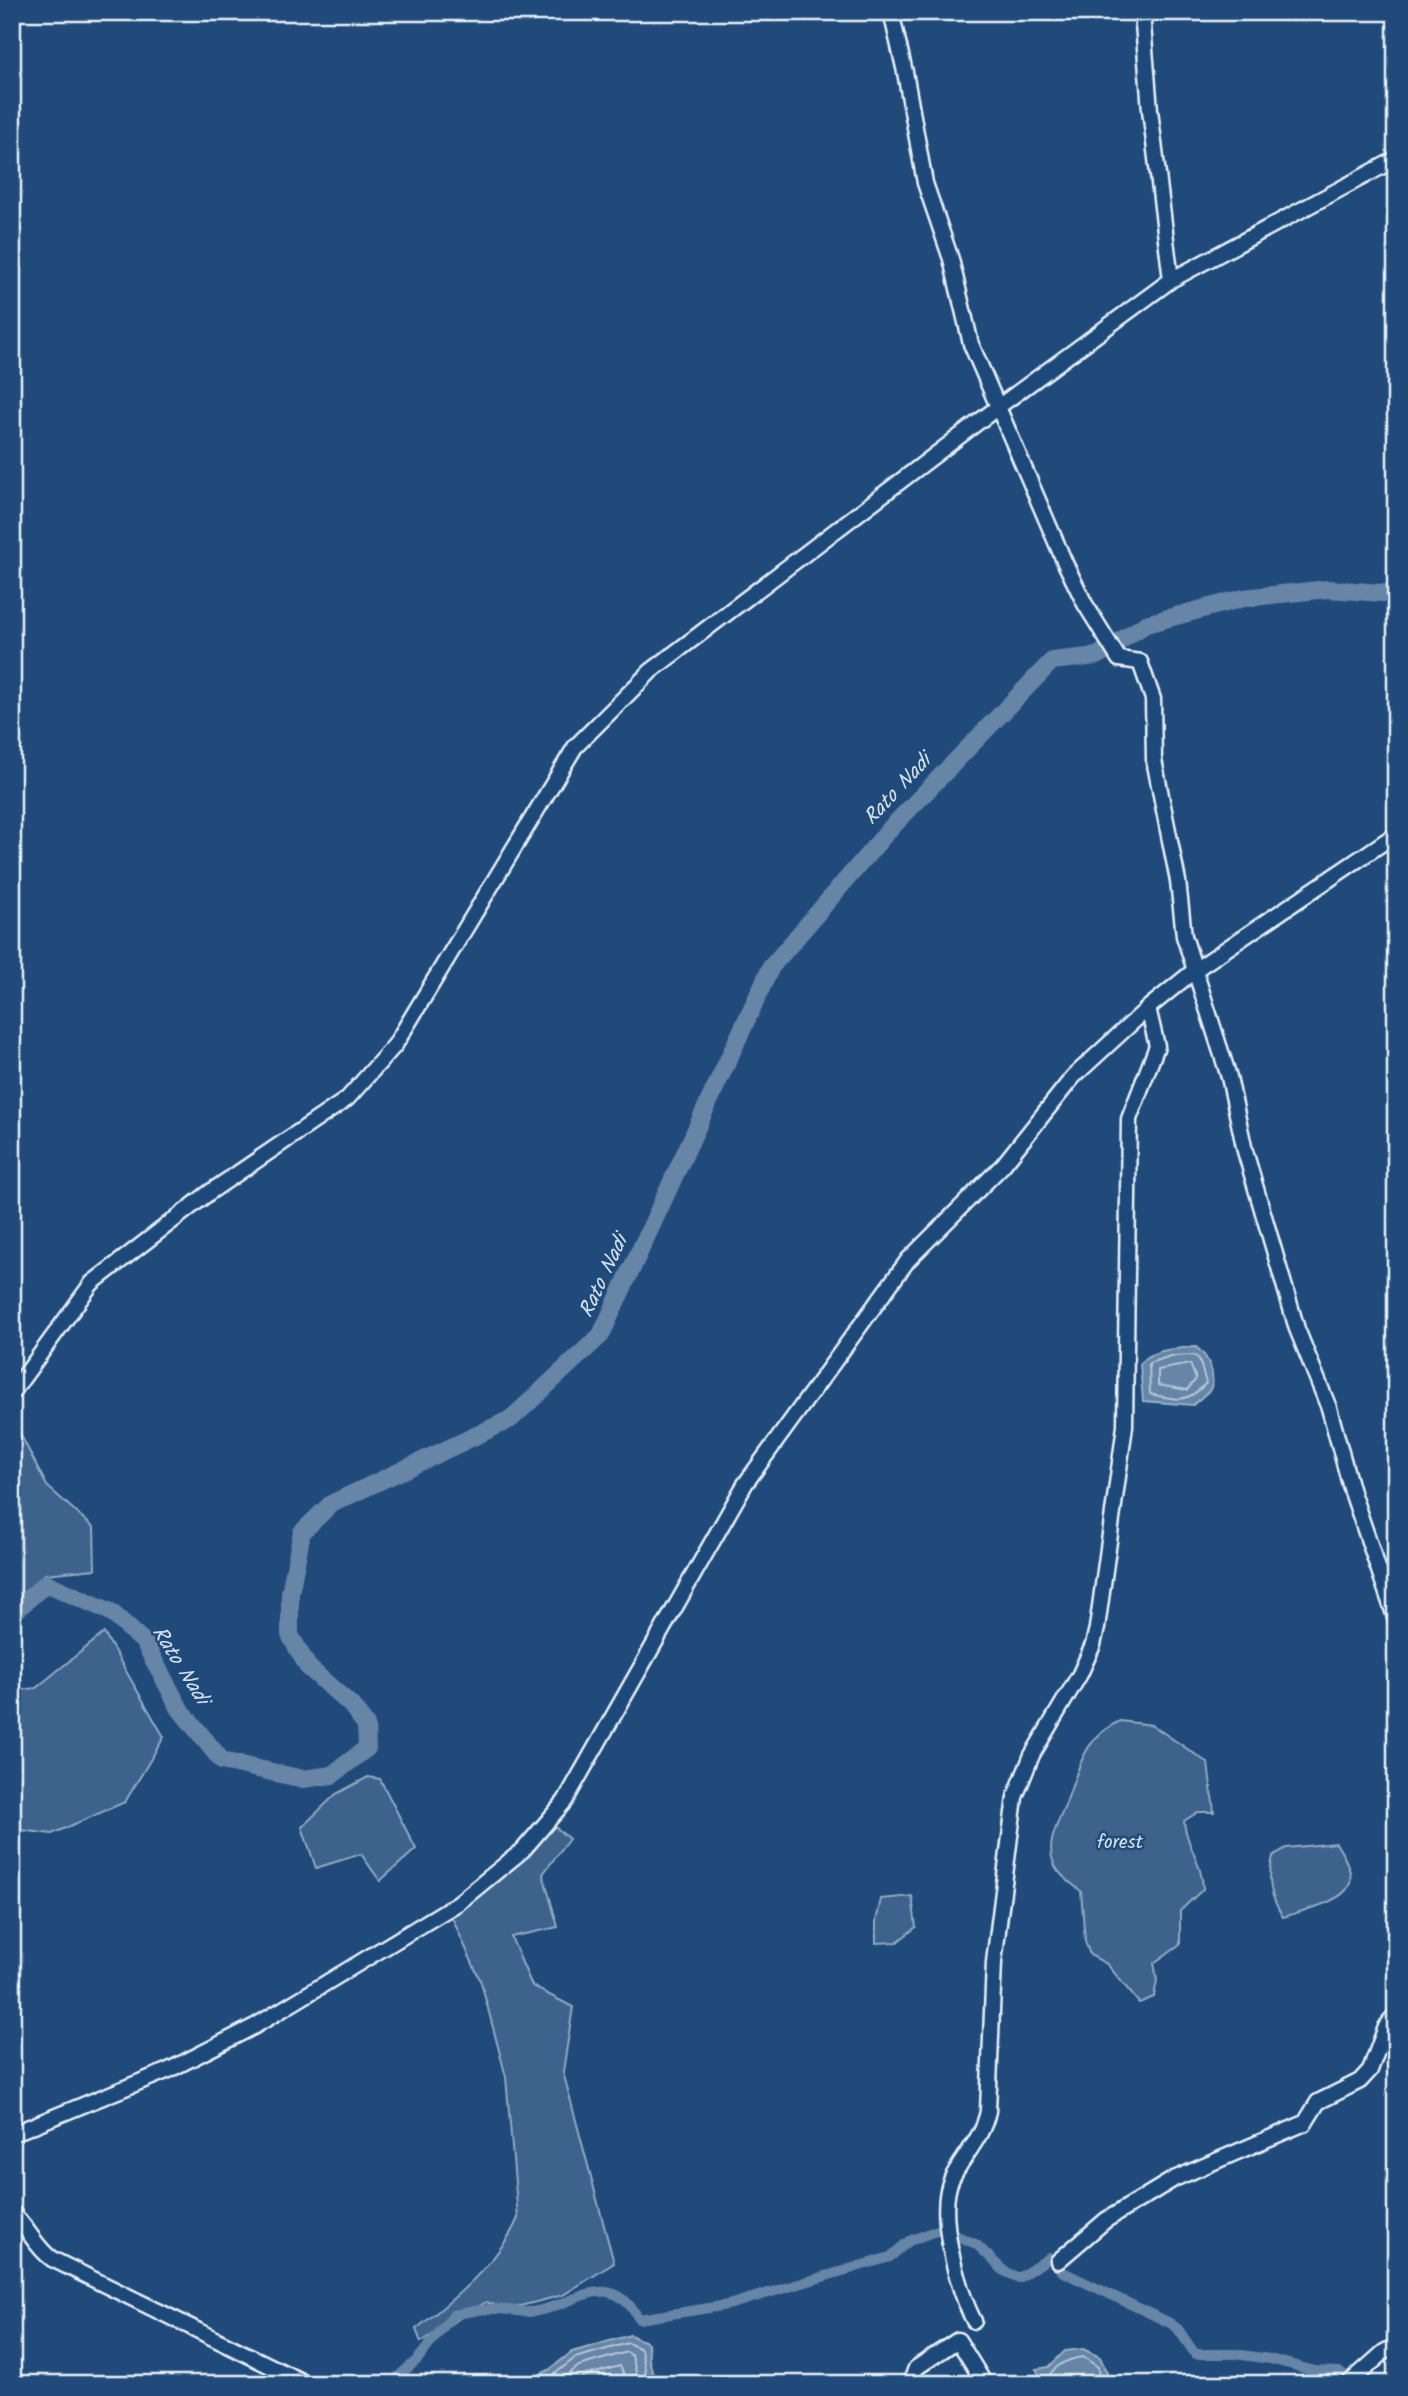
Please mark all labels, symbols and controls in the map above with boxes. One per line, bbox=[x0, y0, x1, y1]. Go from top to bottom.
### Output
water label: Rato Nadi bbox=[856, 744, 943, 833]
water label: Rato Nadi bbox=[571, 1226, 640, 1323]
water label: Rato Nadi bbox=[142, 1620, 219, 1715]
park label: forest bbox=[1097, 1828, 1144, 1858]

